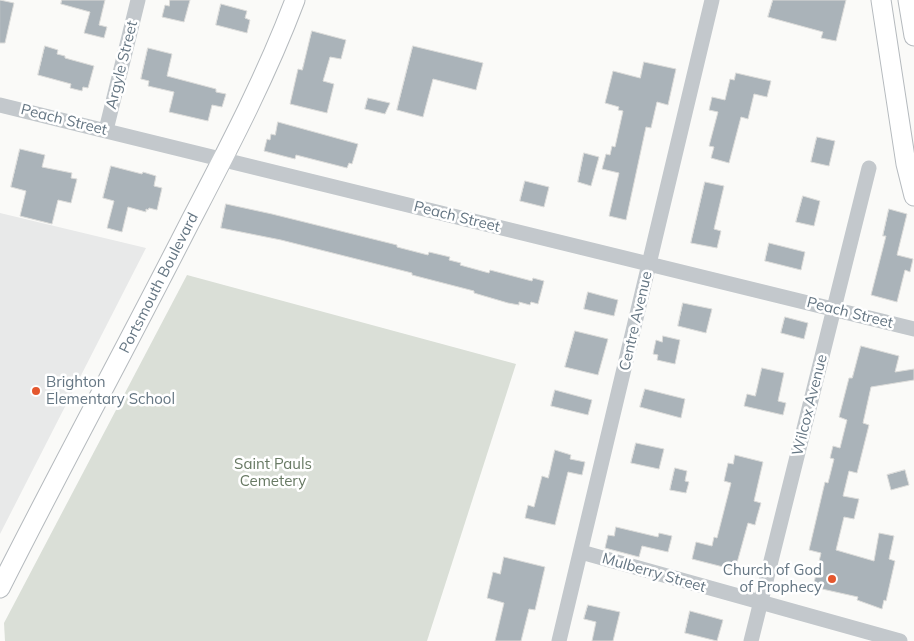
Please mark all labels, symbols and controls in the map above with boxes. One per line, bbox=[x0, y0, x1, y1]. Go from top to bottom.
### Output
street label: Argyle Street bbox=[102, 19, 142, 111]
street label: Peach Street bbox=[19, 101, 109, 139]
street label: Peach Street bbox=[412, 198, 502, 236]
street label: Portsmouth Boulevard bbox=[116, 210, 202, 356]
street label: Centre Avenue bbox=[616, 269, 656, 373]
street label: Peach Street bbox=[805, 294, 895, 332]
street label: Wilcox Avenue bbox=[789, 353, 831, 457]
place label: Brighton Elementary School bbox=[46, 373, 175, 408]
marker: Brighton Elementary School bbox=[30, 385, 42, 397]
park label: Saint Pauls Cemetery bbox=[234, 455, 312, 490]
street label: Mulberry Street bbox=[600, 550, 708, 596]
place label: Church of God of Prophecy bbox=[723, 561, 822, 596]
marker: Church of God of Prophecy bbox=[826, 573, 838, 585]

